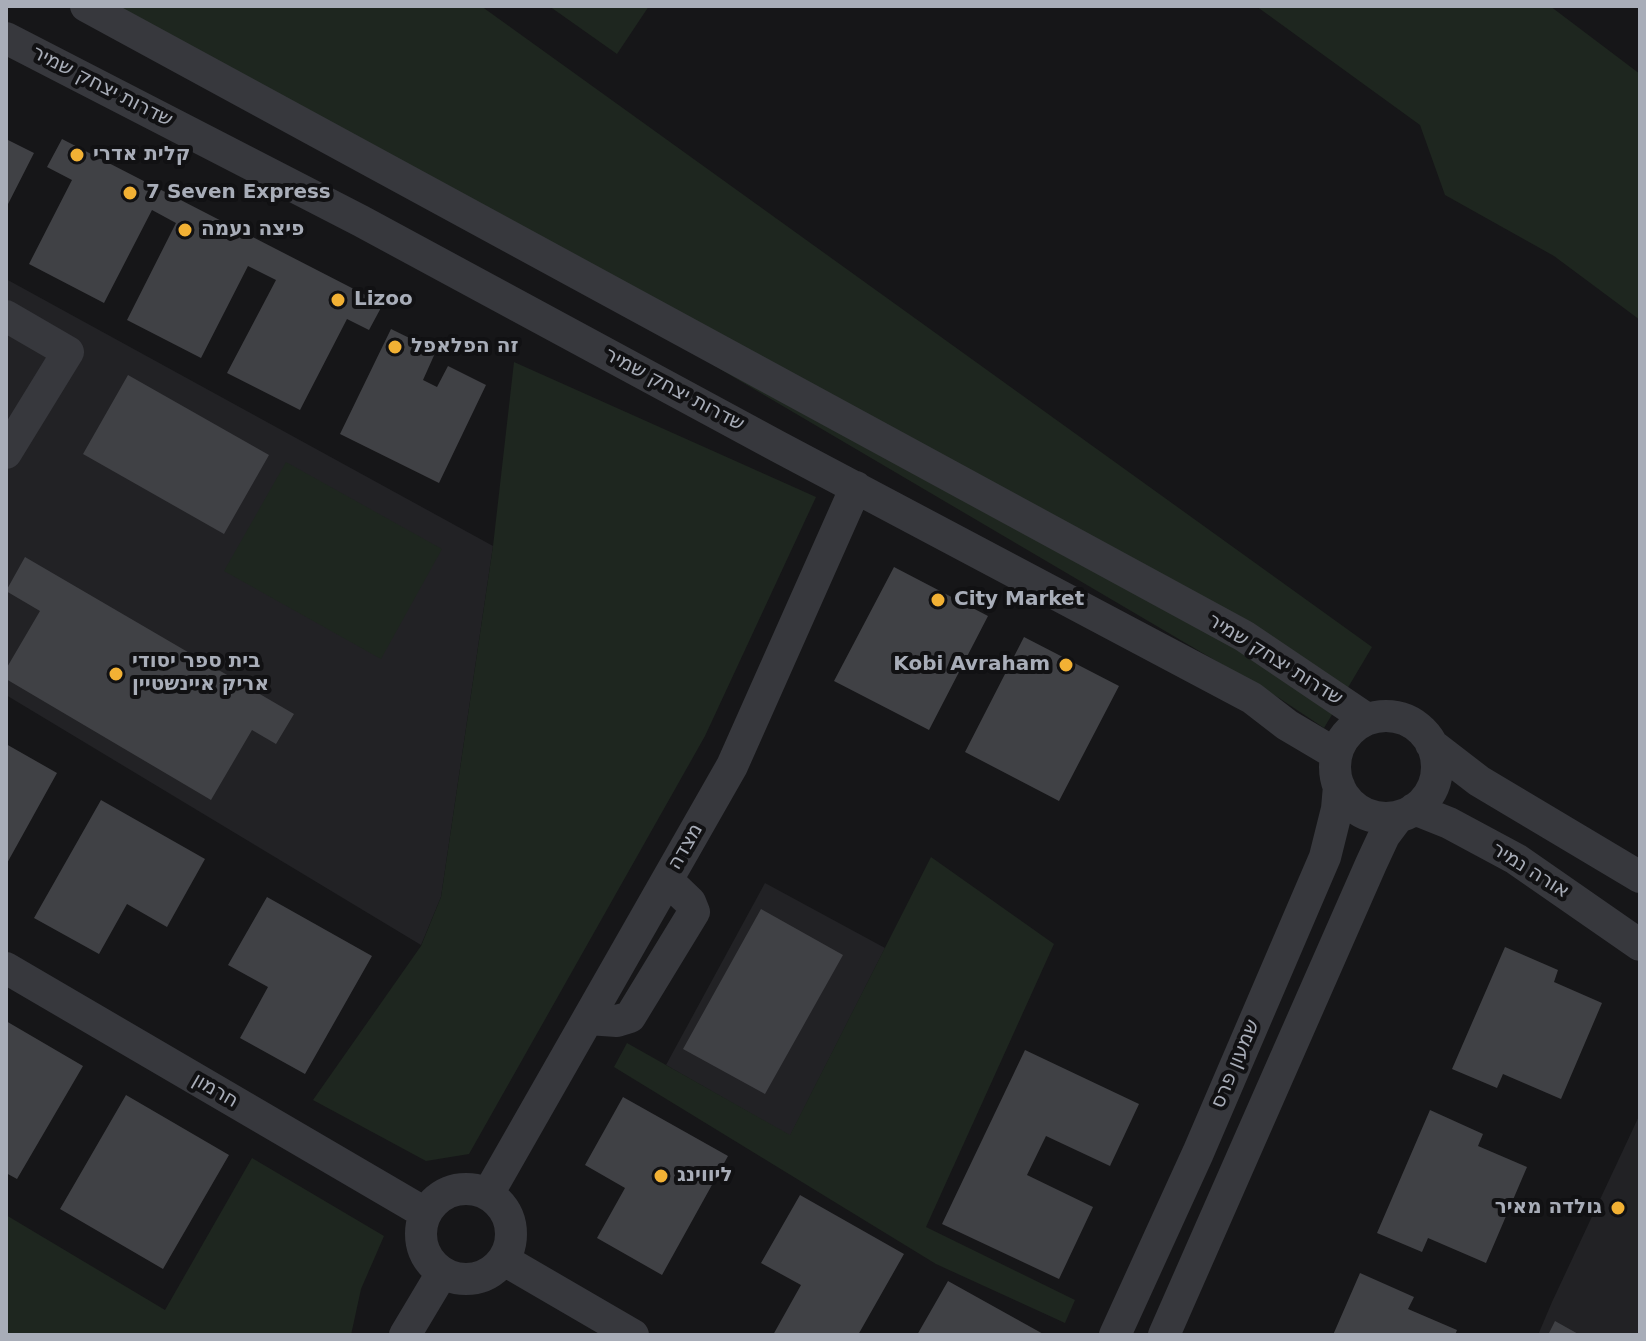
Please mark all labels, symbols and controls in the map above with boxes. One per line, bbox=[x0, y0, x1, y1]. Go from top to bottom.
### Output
street label: שדרות יצחק שמיר bbox=[28, 41, 176, 133]
place label: קלית אדרי bbox=[93, 143, 191, 167]
marker: קלית אדרי bbox=[68, 146, 86, 164]
place label: 7 Seven Express bbox=[146, 181, 331, 205]
marker: 7 Seven Express bbox=[121, 184, 139, 202]
place label: פיצה נעמה bbox=[201, 218, 304, 242]
marker: פיצה נעמה bbox=[176, 221, 194, 239]
place label: Lizoo bbox=[354, 288, 413, 312]
marker: Lizoo bbox=[329, 291, 347, 309]
place label: זה הפלאפל bbox=[411, 335, 519, 359]
marker: זה הפלאפל bbox=[386, 338, 404, 356]
street label: שדרות יצחק שמיר bbox=[600, 343, 748, 437]
place label: City Market bbox=[954, 588, 1084, 612]
marker: City Market bbox=[929, 591, 947, 609]
street label: שדרות יצחק שמיר bbox=[1203, 609, 1347, 711]
place label: בית ספר יסודי אריק איינשטיין bbox=[132, 650, 269, 697]
place label: Kobi Avraham bbox=[893, 653, 1050, 677]
marker: Kobi Avraham bbox=[1057, 656, 1075, 674]
marker: בית ספר יסודי אריק איינשטיין bbox=[107, 665, 125, 683]
street label: מצדה bbox=[663, 820, 709, 874]
street label: אורה נמיר bbox=[1487, 838, 1573, 904]
street label: שמעון פרס bbox=[1207, 1016, 1265, 1112]
street label: חרמון bbox=[188, 1068, 242, 1114]
place label: ליווינג bbox=[677, 1164, 733, 1188]
marker: ליווינג bbox=[652, 1167, 670, 1185]
place label: גולדה מאיר bbox=[1495, 1196, 1602, 1220]
marker: גולדה מאיר bbox=[1609, 1199, 1627, 1217]

